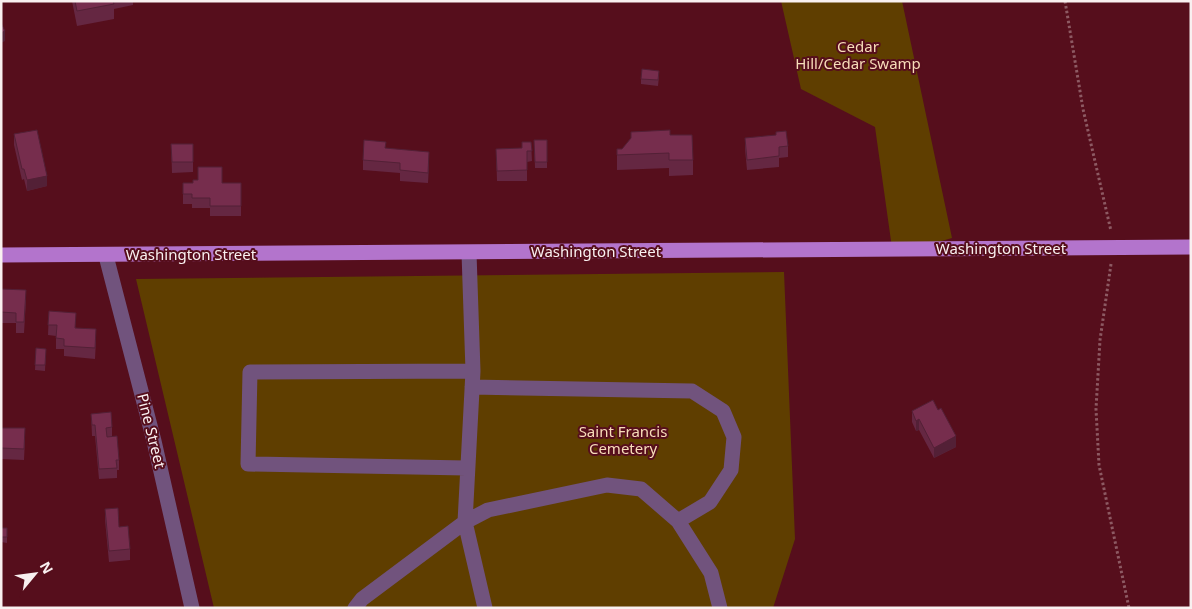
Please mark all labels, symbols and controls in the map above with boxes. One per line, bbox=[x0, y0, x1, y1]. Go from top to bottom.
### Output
park label: Cedar Hill/Cedar Swamp bbox=[795, 36, 921, 73]
street label: Washington Street bbox=[936, 238, 1067, 258]
street label: Washington Street bbox=[531, 241, 662, 261]
street label: Washington Street bbox=[126, 244, 257, 264]
street label: Pine Street bbox=[133, 391, 171, 471]
park label: Saint Francis Cemetery bbox=[579, 421, 667, 458]
north arrow bbox=[10, 549, 60, 599]
text: N bbox=[36, 558, 58, 577]

